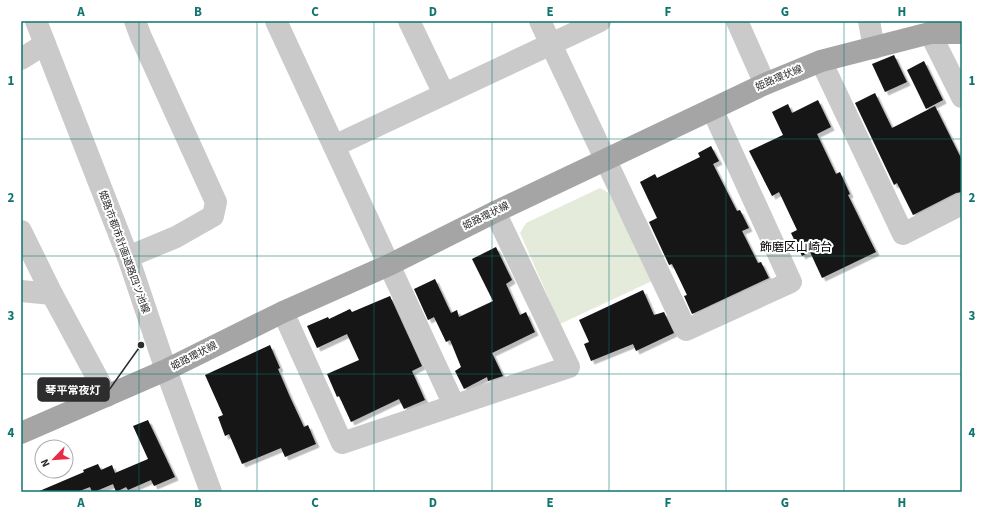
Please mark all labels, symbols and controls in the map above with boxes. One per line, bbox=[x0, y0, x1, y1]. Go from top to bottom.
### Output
text: A bbox=[76, 3, 85, 21]
text: B bbox=[194, 3, 202, 21]
text: C bbox=[311, 3, 319, 21]
text: D bbox=[429, 3, 437, 21]
text: E bbox=[546, 3, 554, 21]
text: F bbox=[665, 3, 672, 21]
text: G bbox=[781, 3, 789, 21]
text: H bbox=[898, 3, 906, 21]
street label: 姫路環状線 bbox=[753, 62, 805, 94]
text: 1 bbox=[8, 72, 15, 90]
text: 1 bbox=[969, 72, 976, 90]
text: 2 bbox=[8, 189, 15, 207]
street label: 姫路市都市計画道路四ツ池線 bbox=[95, 189, 153, 315]
text: 2 bbox=[969, 189, 976, 207]
street label: 姫路環状線 bbox=[460, 199, 512, 233]
district label: 飾磨区山崎台 bbox=[760, 239, 832, 256]
text: 3 bbox=[8, 307, 15, 325]
text: 3 bbox=[969, 307, 976, 325]
street label: 姫路環状線 bbox=[169, 338, 219, 374]
callout: 琴平常夜灯 bbox=[38, 378, 109, 401]
text: 琴平常夜灯 bbox=[45, 383, 101, 398]
text: 4 bbox=[8, 424, 15, 442]
text: 4 bbox=[969, 424, 976, 442]
north arrow bbox=[34, 439, 74, 479]
text: N bbox=[37, 457, 54, 470]
text: A bbox=[76, 494, 85, 512]
text: B bbox=[194, 494, 202, 512]
text: C bbox=[311, 494, 319, 512]
text: D bbox=[429, 494, 437, 512]
text: E bbox=[546, 494, 554, 512]
text: F bbox=[665, 494, 672, 512]
text: G bbox=[781, 494, 789, 512]
text: H bbox=[898, 494, 906, 512]

